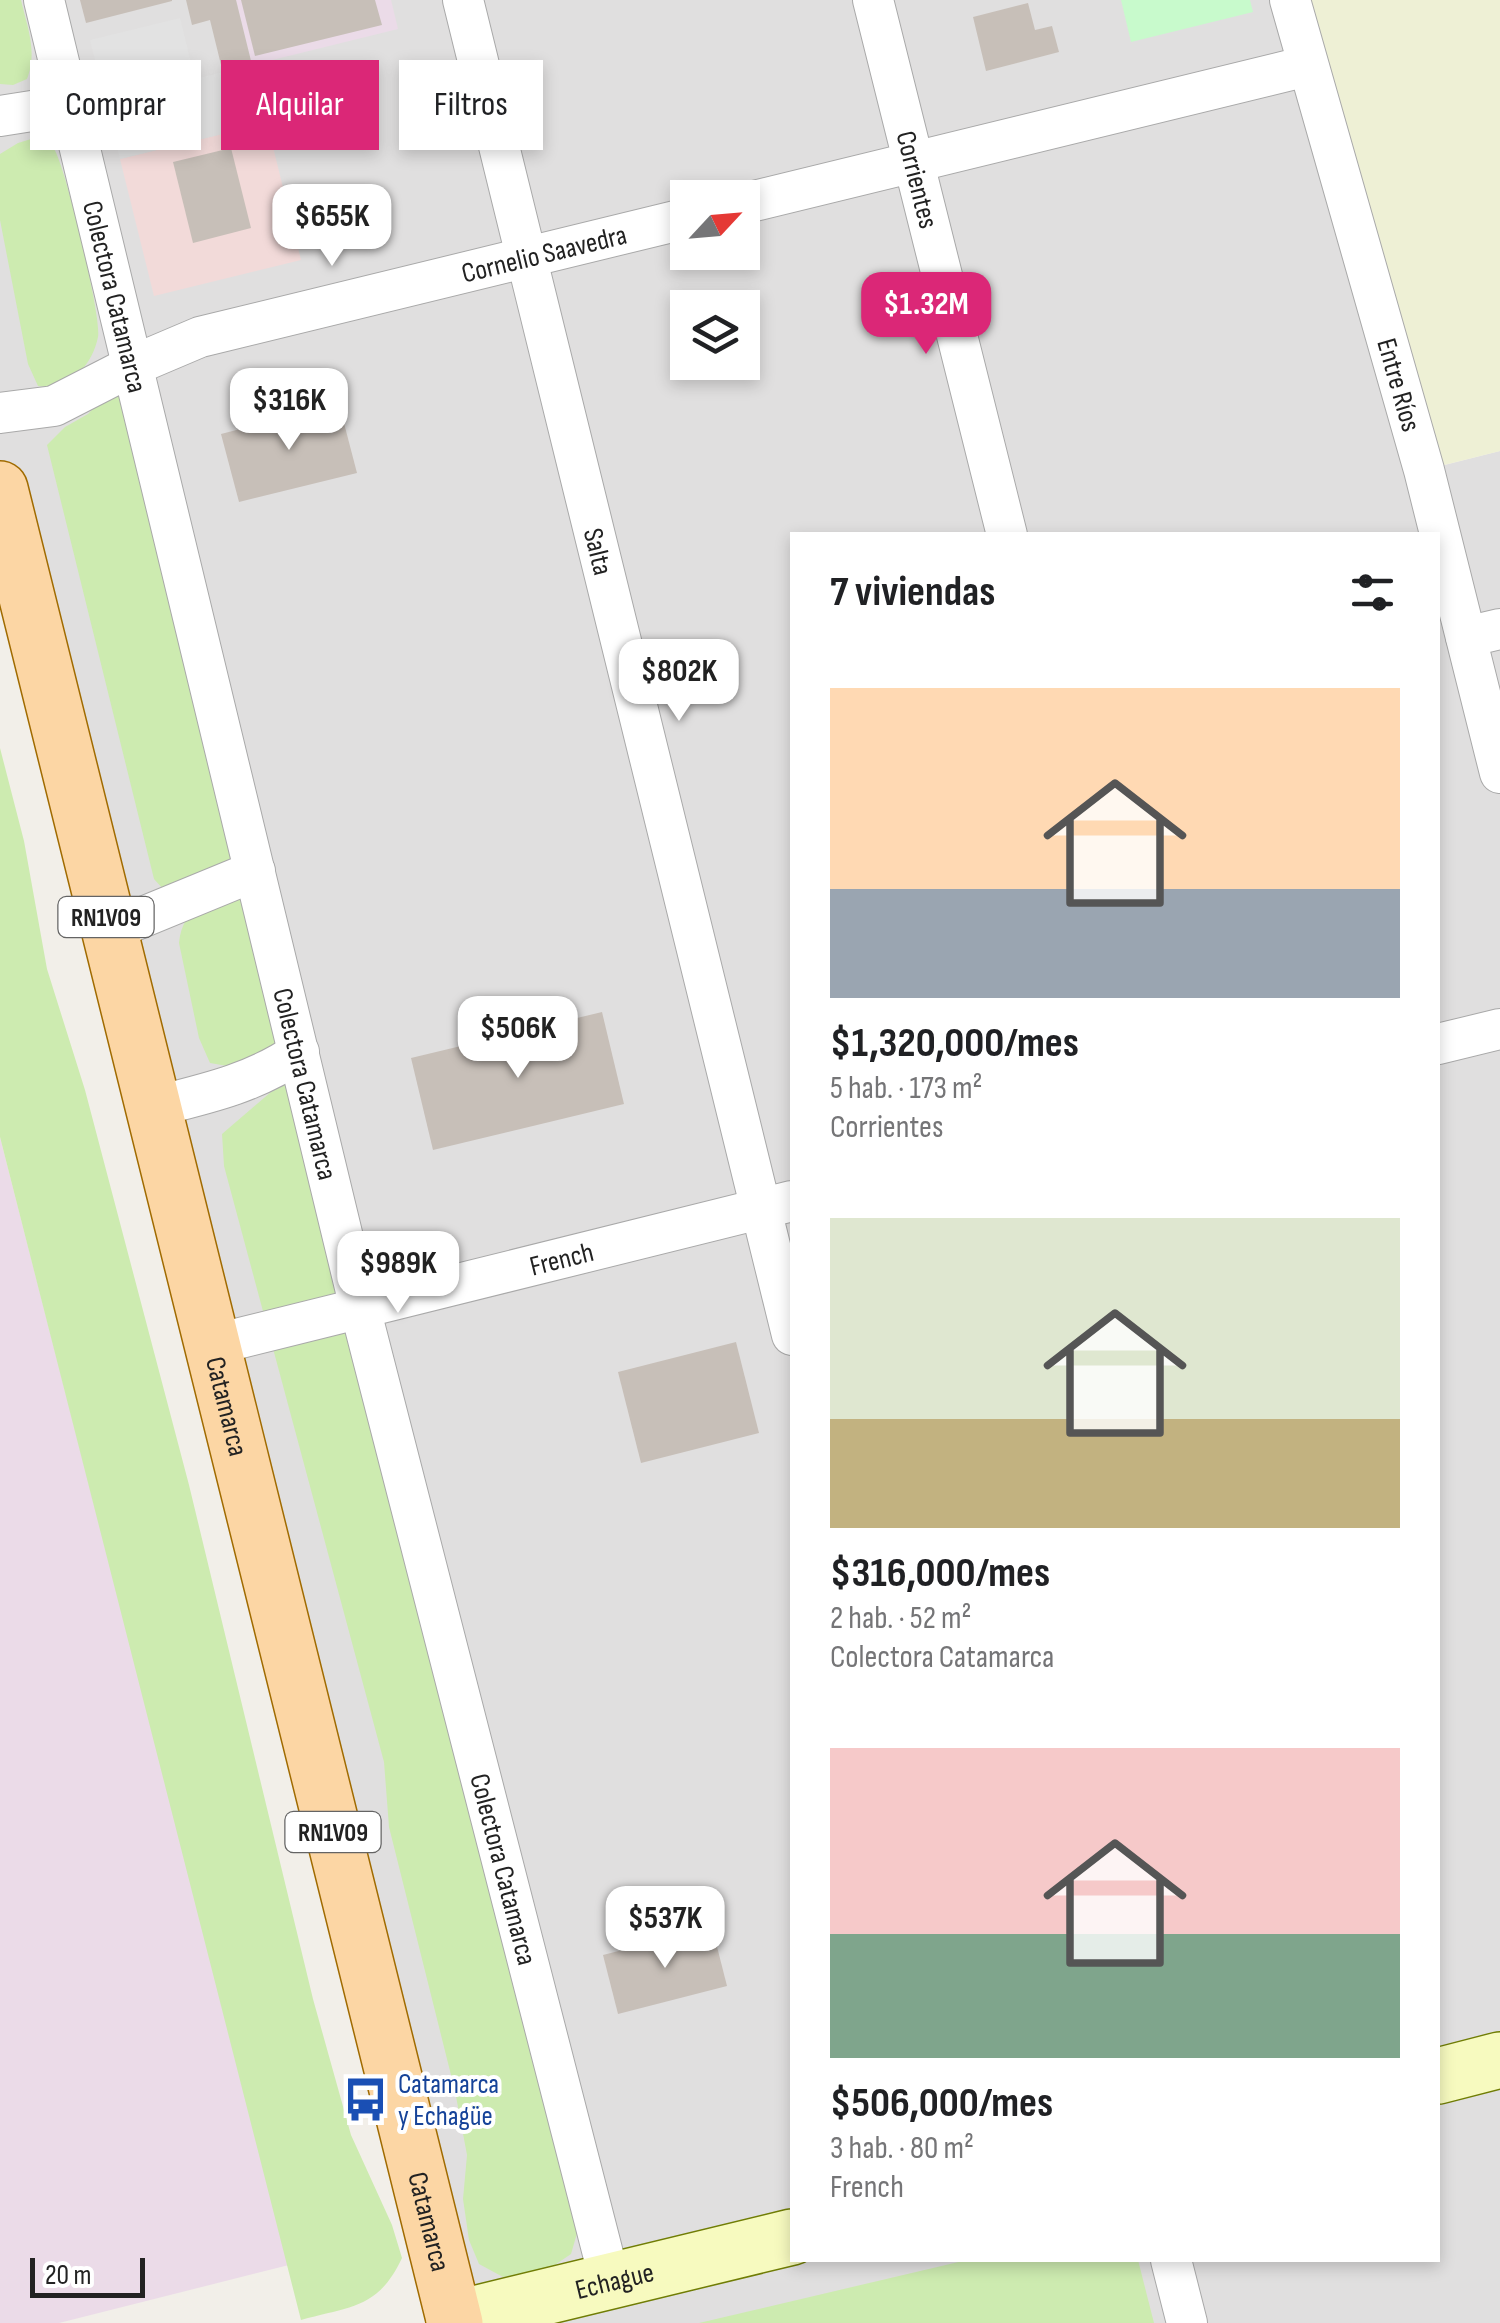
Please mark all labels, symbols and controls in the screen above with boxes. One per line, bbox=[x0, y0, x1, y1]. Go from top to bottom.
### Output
chip: Comprar bbox=[30, 60, 201, 150]
chip: Alquilar bbox=[221, 60, 379, 150]
chip: Filtros bbox=[399, 60, 543, 150]
street label: Corrientes bbox=[888, 128, 945, 232]
north arrow bbox=[670, 180, 760, 270]
map controls bbox=[670, 180, 760, 380]
pin: $655K bbox=[262, 184, 402, 269]
text: $655K bbox=[294, 197, 370, 236]
street label: Colectora Catamarca bbox=[75, 198, 153, 396]
street label: Cornelio Saavedra bbox=[458, 219, 630, 291]
pin: $1.32M bbox=[845, 272, 1007, 357]
text: $1.32M bbox=[883, 285, 969, 324]
button: layers bbox=[670, 290, 760, 380]
street label: Entre Ríos bbox=[1369, 335, 1427, 435]
pin: $316K bbox=[219, 368, 359, 453]
text: $316K bbox=[252, 381, 326, 420]
street label: Salta bbox=[576, 525, 619, 579]
icon: filters bbox=[1345, 565, 1400, 620]
text: 7 viviendas bbox=[830, 567, 995, 618]
pin: $802K bbox=[609, 639, 749, 724]
text: $802K bbox=[641, 652, 717, 691]
icon: home bbox=[1025, 753, 1205, 933]
road number: RN1V09 bbox=[58, 897, 154, 937]
street label: Colectora Catamarca bbox=[265, 985, 343, 1183]
pin: $506K bbox=[448, 996, 588, 1081]
text: $506K bbox=[480, 1009, 556, 1048]
text: $1,320,000/mes bbox=[830, 1018, 1079, 1069]
text: 5 hab. · 173 m² bbox=[830, 1069, 982, 1108]
text: Corrientes bbox=[830, 1108, 943, 1147]
pin: $989K bbox=[328, 1231, 468, 1316]
street label: French bbox=[526, 1236, 597, 1284]
text: $989K bbox=[359, 1244, 437, 1283]
icon: home bbox=[1025, 1283, 1205, 1463]
street label: Catamarca bbox=[198, 1354, 254, 1460]
text: $316,000/mes bbox=[830, 1548, 1050, 1599]
text: 2 hab. · 52 m² bbox=[830, 1599, 971, 1638]
text: Colectora Catamarca bbox=[830, 1638, 1054, 1677]
street label: Colectora Catamarca bbox=[462, 1770, 543, 1969]
road number: RN1V09 bbox=[286, 1812, 380, 1852]
icon: home bbox=[1025, 1813, 1205, 1993]
pin: $537K bbox=[595, 1886, 735, 1971]
text: $537K bbox=[628, 1899, 702, 1938]
place label: Catamarca y Echagüe bbox=[398, 2068, 499, 2133]
bus stop icon: Catamarca y Echagüe bbox=[341, 2075, 389, 2123]
text: $506,000/mes bbox=[830, 2078, 1053, 2129]
text: 3 hab. · 80 m² bbox=[830, 2129, 974, 2168]
text: French bbox=[830, 2168, 904, 2207]
street label: Catamarca bbox=[400, 2169, 457, 2275]
scale bar bbox=[30, 2253, 145, 2298]
street label: Echague bbox=[572, 2256, 657, 2307]
text: 20 m bbox=[45, 2259, 91, 2292]

